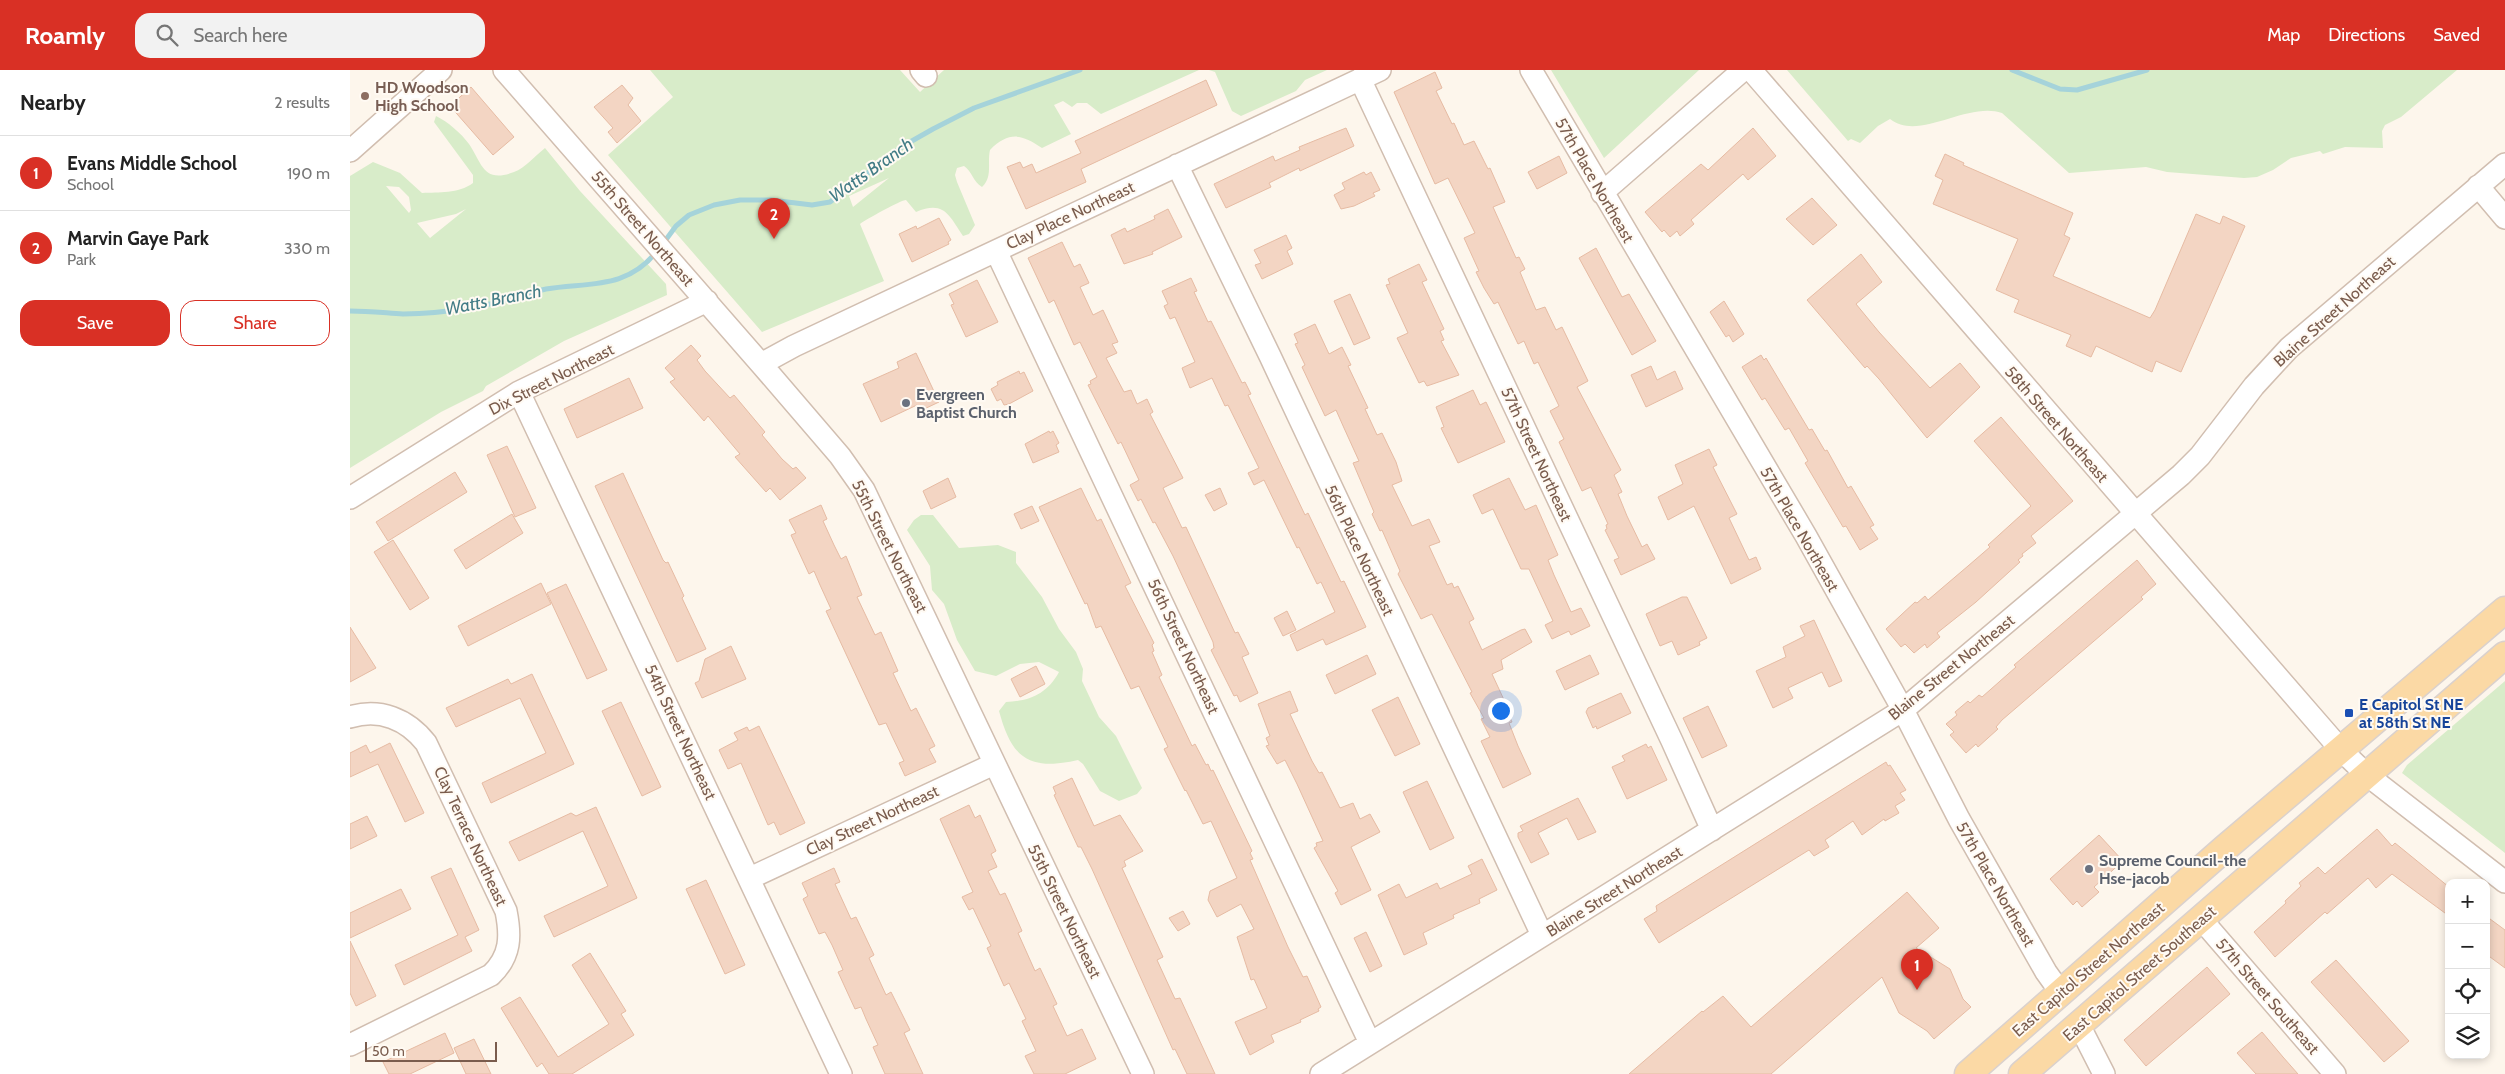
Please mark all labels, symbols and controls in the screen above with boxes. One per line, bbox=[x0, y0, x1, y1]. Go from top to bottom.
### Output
search box bbox=[135, 13, 485, 58]
text: Roamly bbox=[25, 21, 105, 50]
icon: search bbox=[153, 21, 181, 49]
text: Search here bbox=[193, 24, 288, 47]
text: Map bbox=[2267, 24, 2300, 46]
text: Directions bbox=[2328, 24, 2405, 46]
text: Saved bbox=[2433, 24, 2480, 46]
place label: HD Woodson High School bbox=[375, 78, 469, 115]
text: Nearby bbox=[20, 90, 86, 115]
marker: HD Woodson High School bbox=[359, 90, 371, 102]
text: 2 results bbox=[274, 93, 330, 112]
street label: 57th Place Northeast bbox=[1551, 115, 1638, 246]
water label: Watts Branch bbox=[825, 133, 917, 207]
text: Evans Middle School bbox=[67, 152, 237, 175]
text: 1 bbox=[33, 164, 39, 183]
text: 190 m bbox=[287, 164, 330, 183]
street label: 55th Street Northeast bbox=[587, 167, 698, 290]
text: School bbox=[67, 175, 114, 194]
street label: Clay Place Northeast bbox=[1003, 177, 1138, 253]
pin: 2 bbox=[758, 198, 790, 239]
text: Marvin Gaye Park bbox=[67, 227, 209, 250]
text: 2 bbox=[32, 239, 40, 258]
text: 330 m bbox=[284, 239, 330, 258]
text: Park bbox=[67, 250, 96, 269]
street label: Blaine Street Northeast bbox=[2270, 252, 2399, 371]
water label: Watts Branch bbox=[443, 280, 543, 320]
button: Save bbox=[20, 300, 170, 346]
button: Share bbox=[180, 300, 330, 346]
street label: Dix Street Northeast bbox=[486, 339, 617, 419]
street label: 58th Street Northeast bbox=[2001, 362, 2113, 487]
street label: 57th Street Northeast bbox=[1497, 384, 1576, 525]
place label: Evergreen Baptist Church bbox=[916, 385, 1017, 422]
marker: Evergreen Baptist Church bbox=[900, 397, 912, 409]
street label: 57th Place Northeast bbox=[1756, 464, 1843, 595]
street label: 55th Street Northeast bbox=[848, 477, 932, 616]
street label: 56th Place Northeast bbox=[1321, 482, 1398, 619]
street label: 56th Street Northeast bbox=[1144, 576, 1223, 717]
street label: Blaine Street Northeast bbox=[1884, 610, 2019, 724]
street label: 54th Street Northeast bbox=[641, 662, 721, 803]
place label: E Capitol St NE at 58th St NE bbox=[2359, 695, 2463, 732]
your location bbox=[1488, 698, 1514, 724]
marker: E Capitol St NE at 58th St NE bbox=[2343, 707, 2355, 719]
street label: Clay Terrace Northeast bbox=[430, 763, 511, 909]
street label: Clay Street Northeast bbox=[803, 781, 942, 860]
street label: 57th Place Northeast bbox=[1952, 819, 2039, 950]
street label: 55th Street Northeast bbox=[1024, 841, 1105, 982]
street label: Blaine Street Northeast bbox=[1543, 842, 1686, 941]
place label: Supreme Council-the Hse-jacob bbox=[2099, 851, 2246, 888]
marker: Supreme Council-the Hse-jacob bbox=[2083, 863, 2095, 875]
map controls bbox=[2445, 879, 2490, 1059]
button: + bbox=[2445, 879, 2490, 924]
street label: East Capitol Street Northeast bbox=[2008, 898, 2169, 1041]
street label: East Capitol Street Southeast bbox=[2059, 901, 2220, 1045]
button: − bbox=[2445, 924, 2490, 969]
street label: 57th Street Southeast bbox=[2212, 934, 2324, 1059]
pin: 1 bbox=[1901, 949, 1933, 990]
button: locate bbox=[2445, 969, 2490, 1014]
button: layers bbox=[2445, 1014, 2490, 1059]
scale bar bbox=[365, 1039, 498, 1062]
text: 50 m bbox=[372, 1042, 405, 1060]

